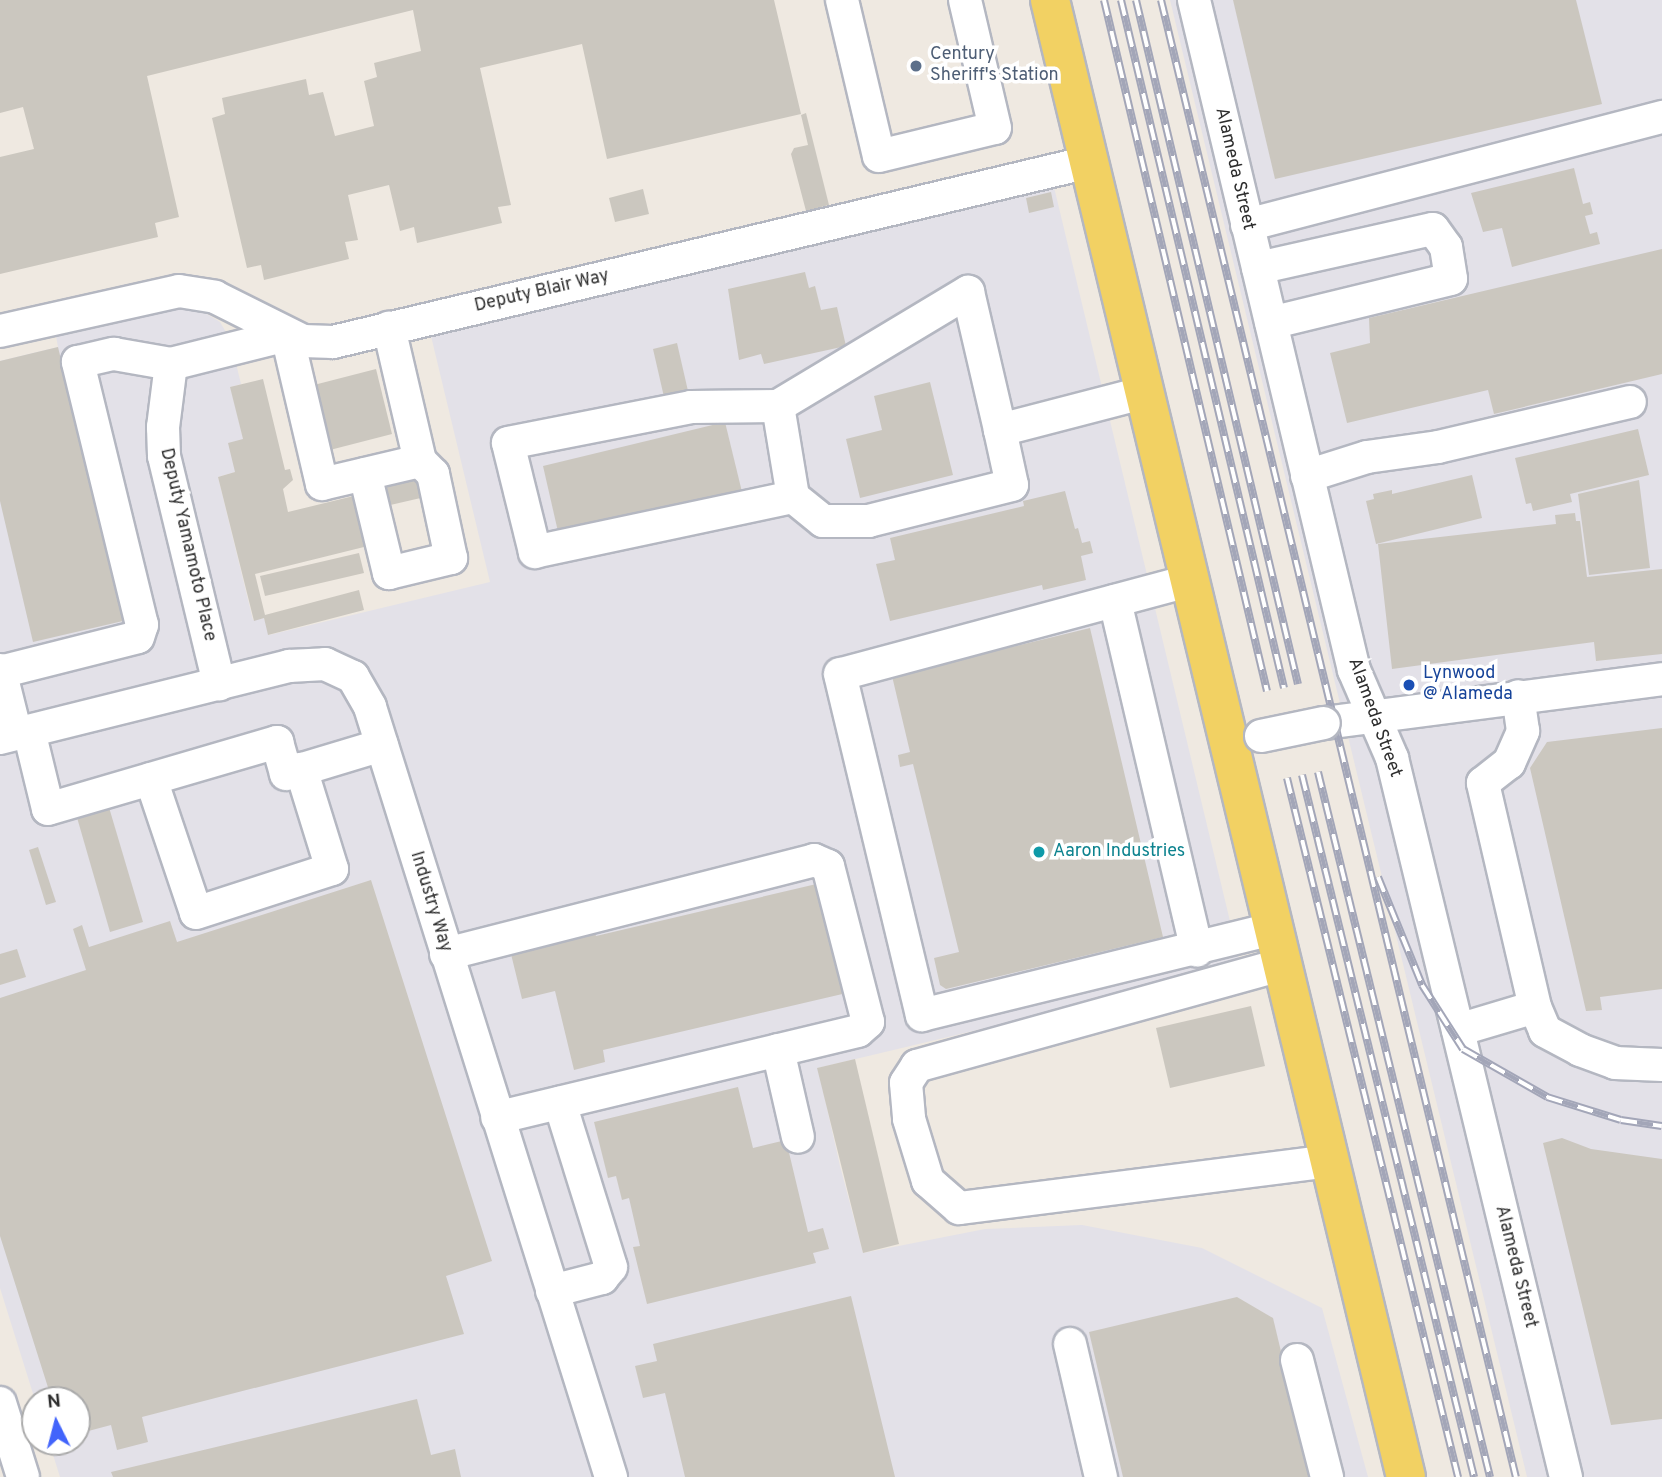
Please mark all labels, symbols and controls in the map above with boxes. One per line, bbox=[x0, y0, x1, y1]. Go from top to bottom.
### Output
place label: Century Sheriff's Station bbox=[930, 45, 1059, 88]
marker: Century Sheriff's Station bbox=[908, 58, 924, 74]
street label: Alameda Street bbox=[1209, 105, 1259, 233]
street label: Deputy Blair Way bbox=[472, 266, 612, 318]
street label: Deputy Yamamoto Place bbox=[154, 446, 220, 644]
street label: Alameda Street bbox=[1342, 655, 1406, 781]
place label: Lynwood @ Alameda bbox=[1423, 664, 1514, 706]
marker: Lynwood @ Alameda bbox=[1401, 677, 1417, 693]
place label: Aaron Industries bbox=[1053, 841, 1185, 863]
marker: Aaron Industries bbox=[1031, 844, 1047, 860]
street label: Industry Way bbox=[404, 849, 456, 955]
street label: Alameda Street bbox=[1489, 1203, 1541, 1331]
north arrow bbox=[21, 1386, 91, 1456]
text: N bbox=[46, 1389, 62, 1415]

